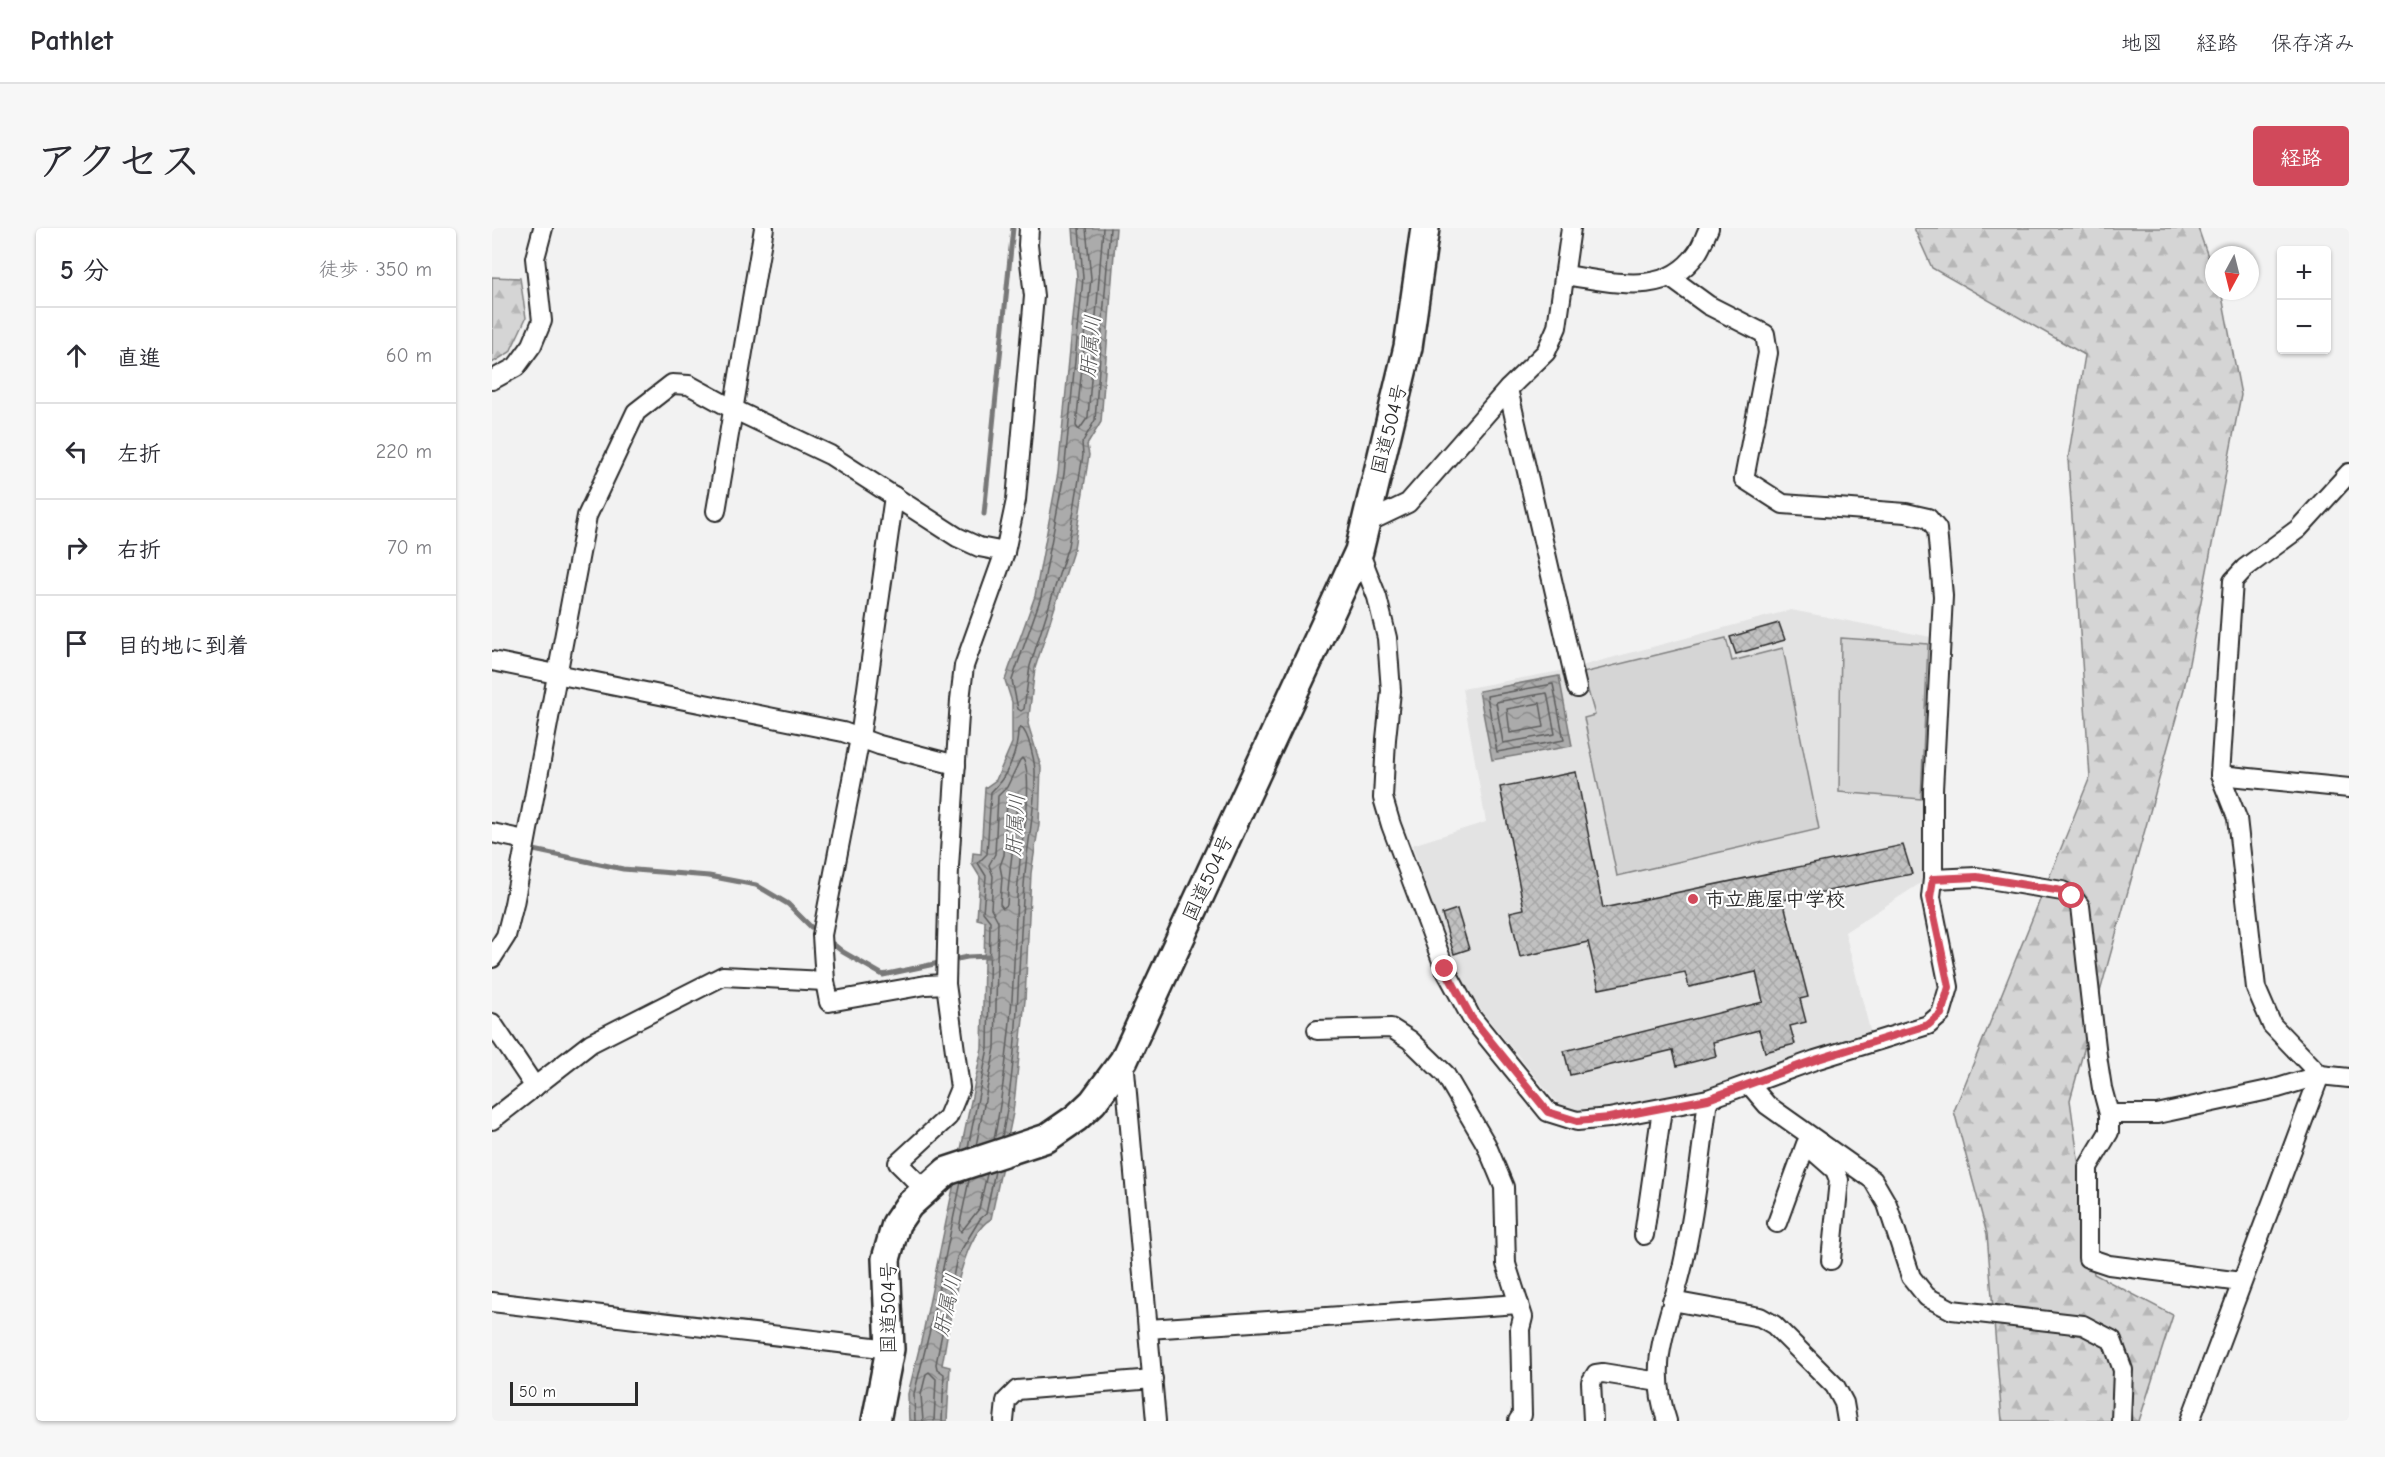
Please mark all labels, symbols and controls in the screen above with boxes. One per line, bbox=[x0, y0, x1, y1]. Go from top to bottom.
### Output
text: Pathlet bbox=[30, 25, 113, 57]
text: 地図 bbox=[2121, 31, 2163, 55]
text: 経路 bbox=[2196, 31, 2238, 55]
text: 保存済み bbox=[2271, 31, 2355, 55]
button: 経路 bbox=[2253, 126, 2349, 186]
text: アクセス bbox=[36, 137, 201, 186]
north arrow bbox=[2205, 246, 2259, 300]
map controls bbox=[2277, 246, 2331, 354]
button: + bbox=[2277, 246, 2331, 300]
text: 5 分 bbox=[60, 256, 109, 286]
text: 徒歩 · 350 m bbox=[319, 258, 432, 281]
button: − bbox=[2277, 300, 2331, 354]
water label: 肝属川 bbox=[1075, 314, 1105, 378]
icon: ahead bbox=[60, 339, 93, 372]
text: 60 m bbox=[386, 344, 432, 367]
text: 直進 bbox=[117, 345, 161, 371]
street label: 国道504号 bbox=[1367, 381, 1411, 477]
icon: left bbox=[60, 435, 93, 468]
text: 220 m bbox=[376, 440, 432, 463]
text: 左折 bbox=[117, 441, 161, 467]
icon: right bbox=[60, 531, 93, 564]
text: 70 m bbox=[387, 536, 432, 559]
text: 右折 bbox=[117, 537, 161, 563]
icon: arrive bbox=[60, 627, 93, 660]
text: 目的地に到着 bbox=[117, 633, 249, 659]
water label: 肝属川 bbox=[1001, 793, 1029, 857]
street label: 国道504号 bbox=[1178, 831, 1238, 925]
route start bbox=[2058, 882, 2084, 908]
place label: 市立鹿屋中学校 bbox=[1705, 888, 1845, 911]
marker: 市立鹿屋中学校 bbox=[1686, 892, 1700, 906]
route end bbox=[1431, 955, 1457, 981]
street label: 国道504号 bbox=[877, 1262, 900, 1354]
water label: 肝属川 bbox=[928, 1272, 966, 1338]
scale bar bbox=[510, 1379, 638, 1406]
text: 50 m bbox=[519, 1383, 556, 1401]

